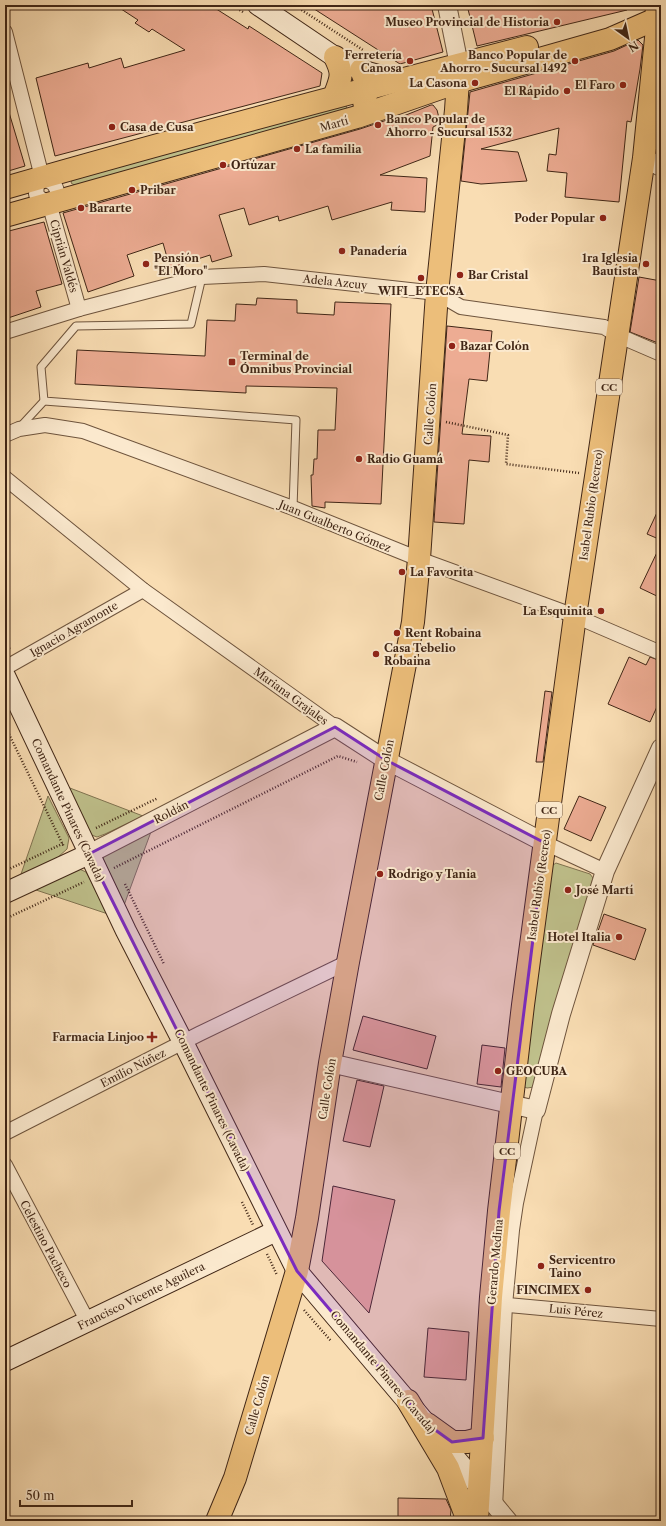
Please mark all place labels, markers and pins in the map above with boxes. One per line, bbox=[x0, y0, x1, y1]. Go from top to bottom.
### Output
place label: Museo Provincial de Historia bbox=[385, 15, 550, 29]
marker: Museo Provincial de Historia bbox=[552, 17, 562, 27]
place label: Ferretería Canosa bbox=[345, 48, 403, 75]
place label: Banco Popular de Ahorro - Sucursal 1492 bbox=[439, 48, 567, 75]
marker: Ferretería Canosa bbox=[405, 56, 415, 66]
marker: Banco Popular de Ahorro - Sucursal 1492 bbox=[570, 56, 580, 66]
place label: La Casona bbox=[409, 76, 468, 90]
marker: La Casona bbox=[470, 78, 480, 88]
place label: El Faro bbox=[575, 78, 615, 92]
marker: El Faro bbox=[618, 80, 628, 90]
place label: El Rápido bbox=[504, 84, 559, 98]
marker: El Rápido bbox=[562, 86, 572, 96]
place label: Banco Popular de Ahorro - Sucursal 1532 bbox=[385, 112, 512, 139]
place label: Casa de Cusa bbox=[120, 120, 194, 134]
marker: Banco Popular de Ahorro - Sucursal 1532 bbox=[373, 120, 383, 130]
marker: Casa de Cusa bbox=[107, 122, 117, 132]
place label: La familia bbox=[305, 142, 362, 156]
marker: La familia bbox=[292, 144, 302, 154]
place label: Ortúzar bbox=[231, 158, 276, 172]
marker: Ortúzar bbox=[218, 160, 228, 170]
place label: Pribar bbox=[140, 183, 176, 197]
marker: Pribar bbox=[127, 185, 137, 195]
place label: Bararte bbox=[89, 201, 132, 215]
marker: Bararte bbox=[76, 203, 86, 213]
place label: Poder Popular bbox=[514, 211, 596, 225]
marker: Poder Popular bbox=[598, 213, 608, 223]
place label: Panadería bbox=[350, 244, 408, 258]
marker: Panadería bbox=[337, 246, 347, 256]
place label: Pensión "El Moro" bbox=[154, 251, 207, 278]
place label: 1ra Iglesia Bautista bbox=[582, 251, 639, 278]
marker: Pensión "El Moro" bbox=[141, 259, 151, 269]
marker: 1ra Iglesia Bautista bbox=[641, 259, 651, 269]
place label: Bar Cristal bbox=[468, 268, 529, 282]
marker: Bar Cristal bbox=[455, 270, 465, 280]
marker: WIFI_ETECSA bbox=[416, 273, 426, 283]
place label: WIFI_ETECSA bbox=[377, 284, 464, 298]
place label: Bazar Colón bbox=[460, 339, 530, 353]
marker: Bazar Colón bbox=[447, 341, 457, 351]
place label: Terminal de Ómnibus Provincial bbox=[240, 349, 352, 376]
marker: Terminal de Ómnibus Provincial bbox=[227, 357, 237, 367]
place label: Radio Guamá bbox=[367, 452, 444, 466]
marker: Radio Guamá bbox=[354, 454, 364, 464]
place label: La Favorita bbox=[410, 565, 474, 579]
marker: La Favorita bbox=[397, 567, 407, 577]
place label: La Esquinita bbox=[523, 604, 594, 618]
marker: La Esquinita bbox=[596, 606, 606, 616]
place label: Rent Robaina bbox=[405, 626, 482, 640]
marker: Rent Robaina bbox=[392, 628, 402, 638]
place label: Casa Tebelio Robaina bbox=[384, 641, 456, 668]
marker: Casa Tebelio Robaina bbox=[371, 649, 381, 659]
place label: Rodrigo y Tania bbox=[388, 867, 477, 881]
marker: Rodrigo y Tania bbox=[375, 869, 385, 879]
place label: José Martí bbox=[574, 883, 633, 897]
marker: José Martí bbox=[563, 885, 573, 895]
place label: Hotel Italia bbox=[547, 930, 612, 944]
marker: Hotel Italia bbox=[614, 932, 624, 942]
place label: Farmacia Linjoo bbox=[52, 1030, 144, 1044]
marker: Farmacia Linjoo bbox=[147, 1032, 157, 1042]
place label: GEOCUBA bbox=[506, 1064, 567, 1078]
marker: GEOCUBA bbox=[493, 1066, 503, 1076]
place label: Servicentro Taino bbox=[549, 1253, 615, 1280]
marker: Servicentro Taino bbox=[536, 1261, 546, 1271]
place label: FINCIMEX bbox=[516, 1283, 581, 1297]
marker: FINCIMEX bbox=[583, 1285, 593, 1295]

